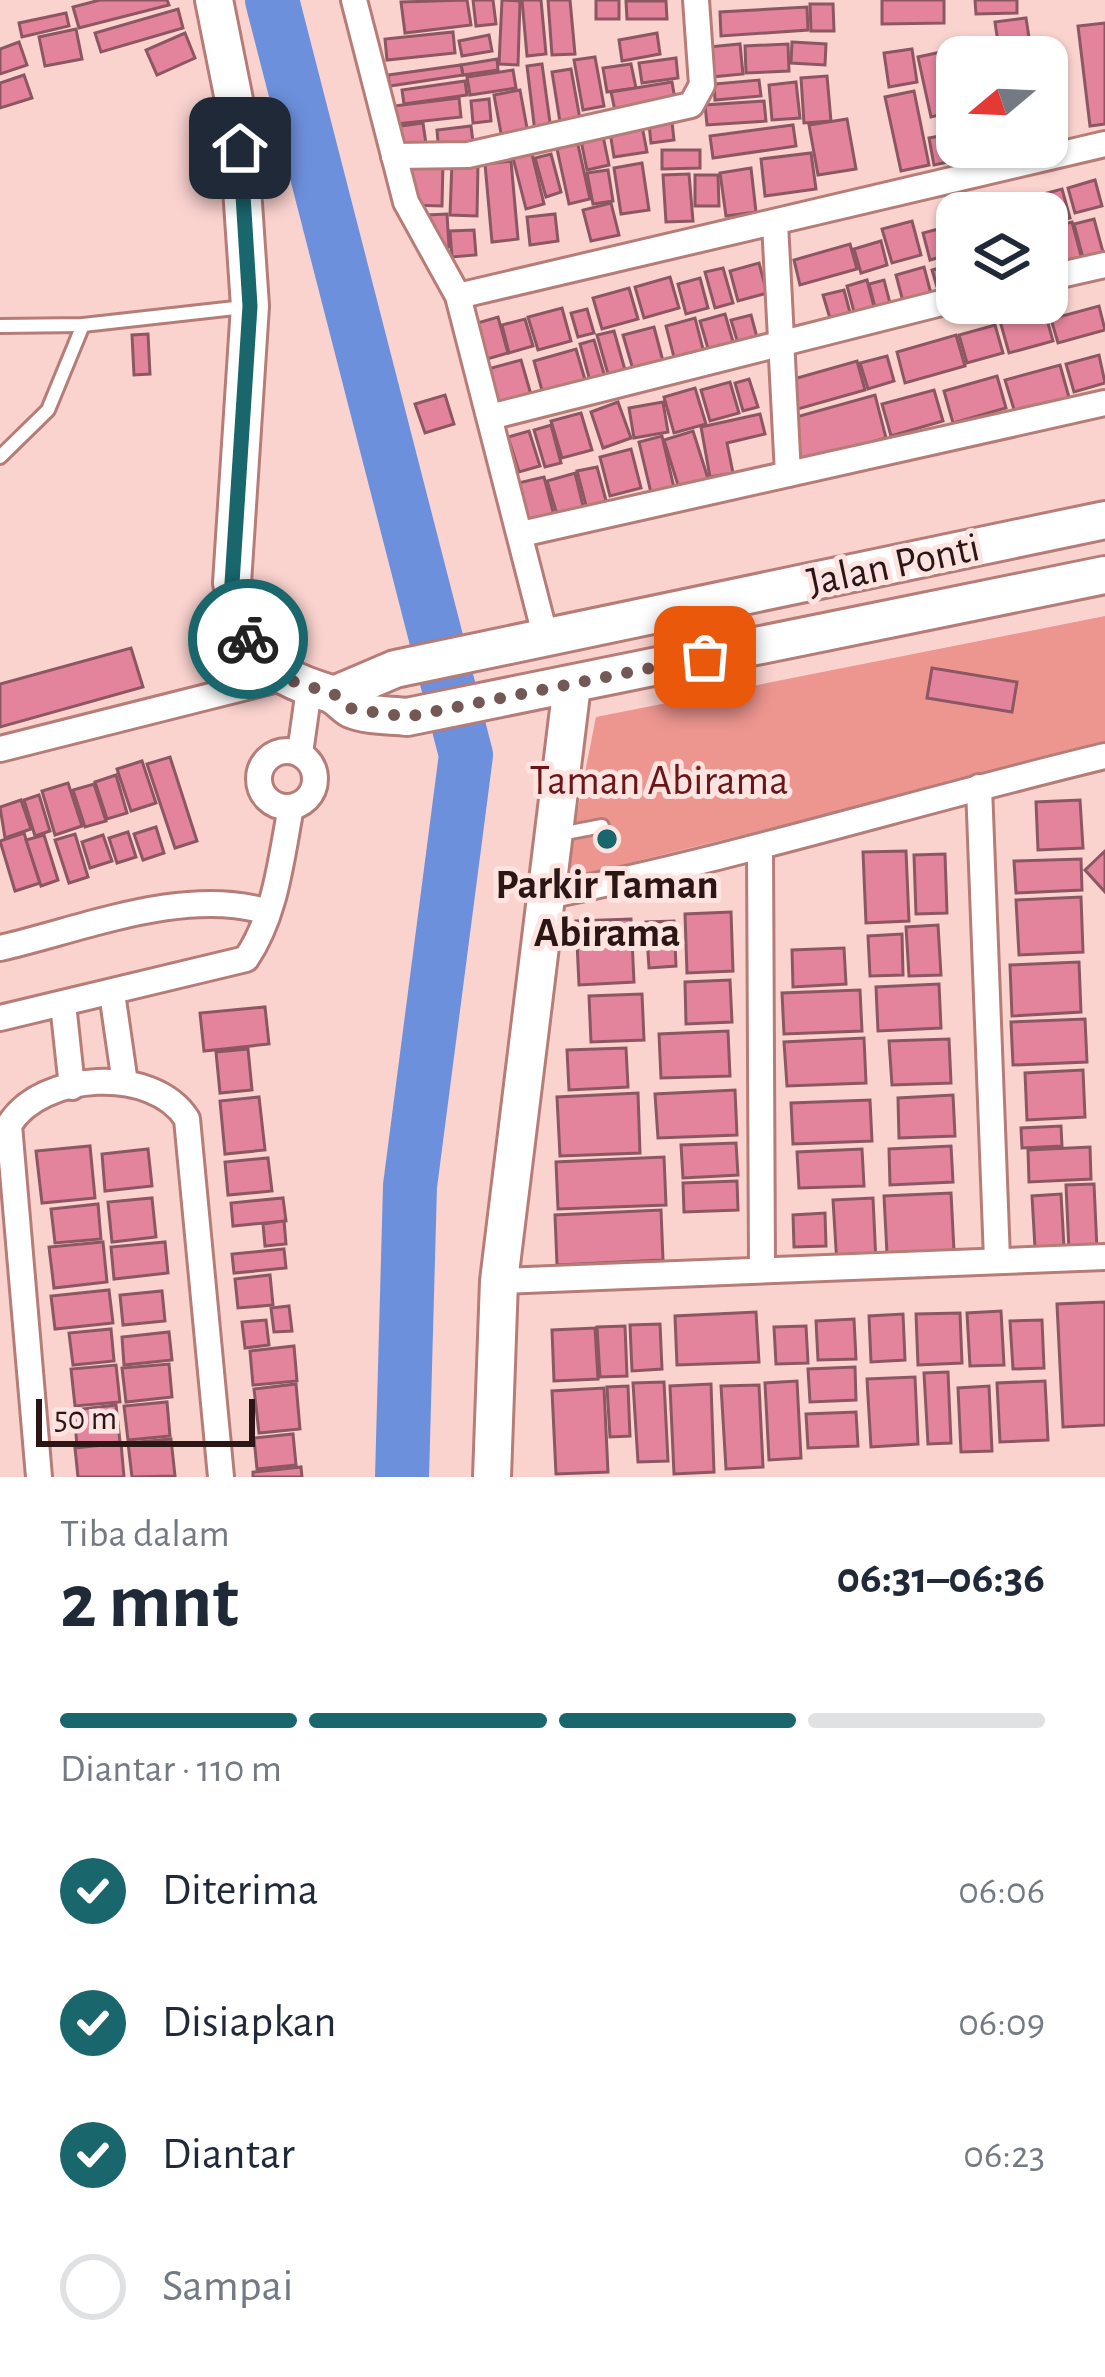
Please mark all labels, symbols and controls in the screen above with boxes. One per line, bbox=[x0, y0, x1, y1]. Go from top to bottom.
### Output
north arrow bbox=[936, 36, 1068, 168]
map controls bbox=[936, 36, 1068, 324]
pin bbox=[189, 97, 291, 199]
icon: home bbox=[207, 115, 273, 181]
button: layers bbox=[936, 192, 1068, 324]
street label: Jalan Ponti bbox=[803, 526, 983, 604]
courier bbox=[188, 579, 308, 699]
icon: bike bbox=[215, 606, 281, 672]
pin bbox=[654, 606, 756, 708]
icon: bag bbox=[672, 624, 738, 690]
park label: Taman Abirama bbox=[529, 760, 789, 802]
marker: Parkir Taman Abirama bbox=[594, 826, 620, 852]
place label: Parkir Taman Abirama bbox=[495, 864, 719, 954]
scale bar bbox=[36, 1393, 255, 1446]
text: 50 m bbox=[54, 1403, 117, 1436]
text: Tiba dalam bbox=[60, 1515, 230, 1554]
text: 06:31–06:36 bbox=[837, 1556, 1045, 1601]
text: 2 mnt bbox=[60, 1564, 239, 1642]
text: Diantar · 110 m bbox=[60, 1750, 282, 1789]
icon: check bbox=[60, 1858, 126, 1924]
text: Diterima bbox=[162, 1868, 319, 1913]
text: 06:06 bbox=[958, 1872, 1045, 1911]
icon: check bbox=[60, 1990, 126, 2056]
text: Disiapkan bbox=[162, 2000, 336, 2045]
text: 06:09 bbox=[958, 2004, 1045, 2043]
icon: check bbox=[60, 2122, 126, 2188]
text: Diantar bbox=[162, 2132, 295, 2177]
text: 06:23 bbox=[963, 2136, 1045, 2175]
text: Sampai bbox=[162, 2264, 293, 2309]

